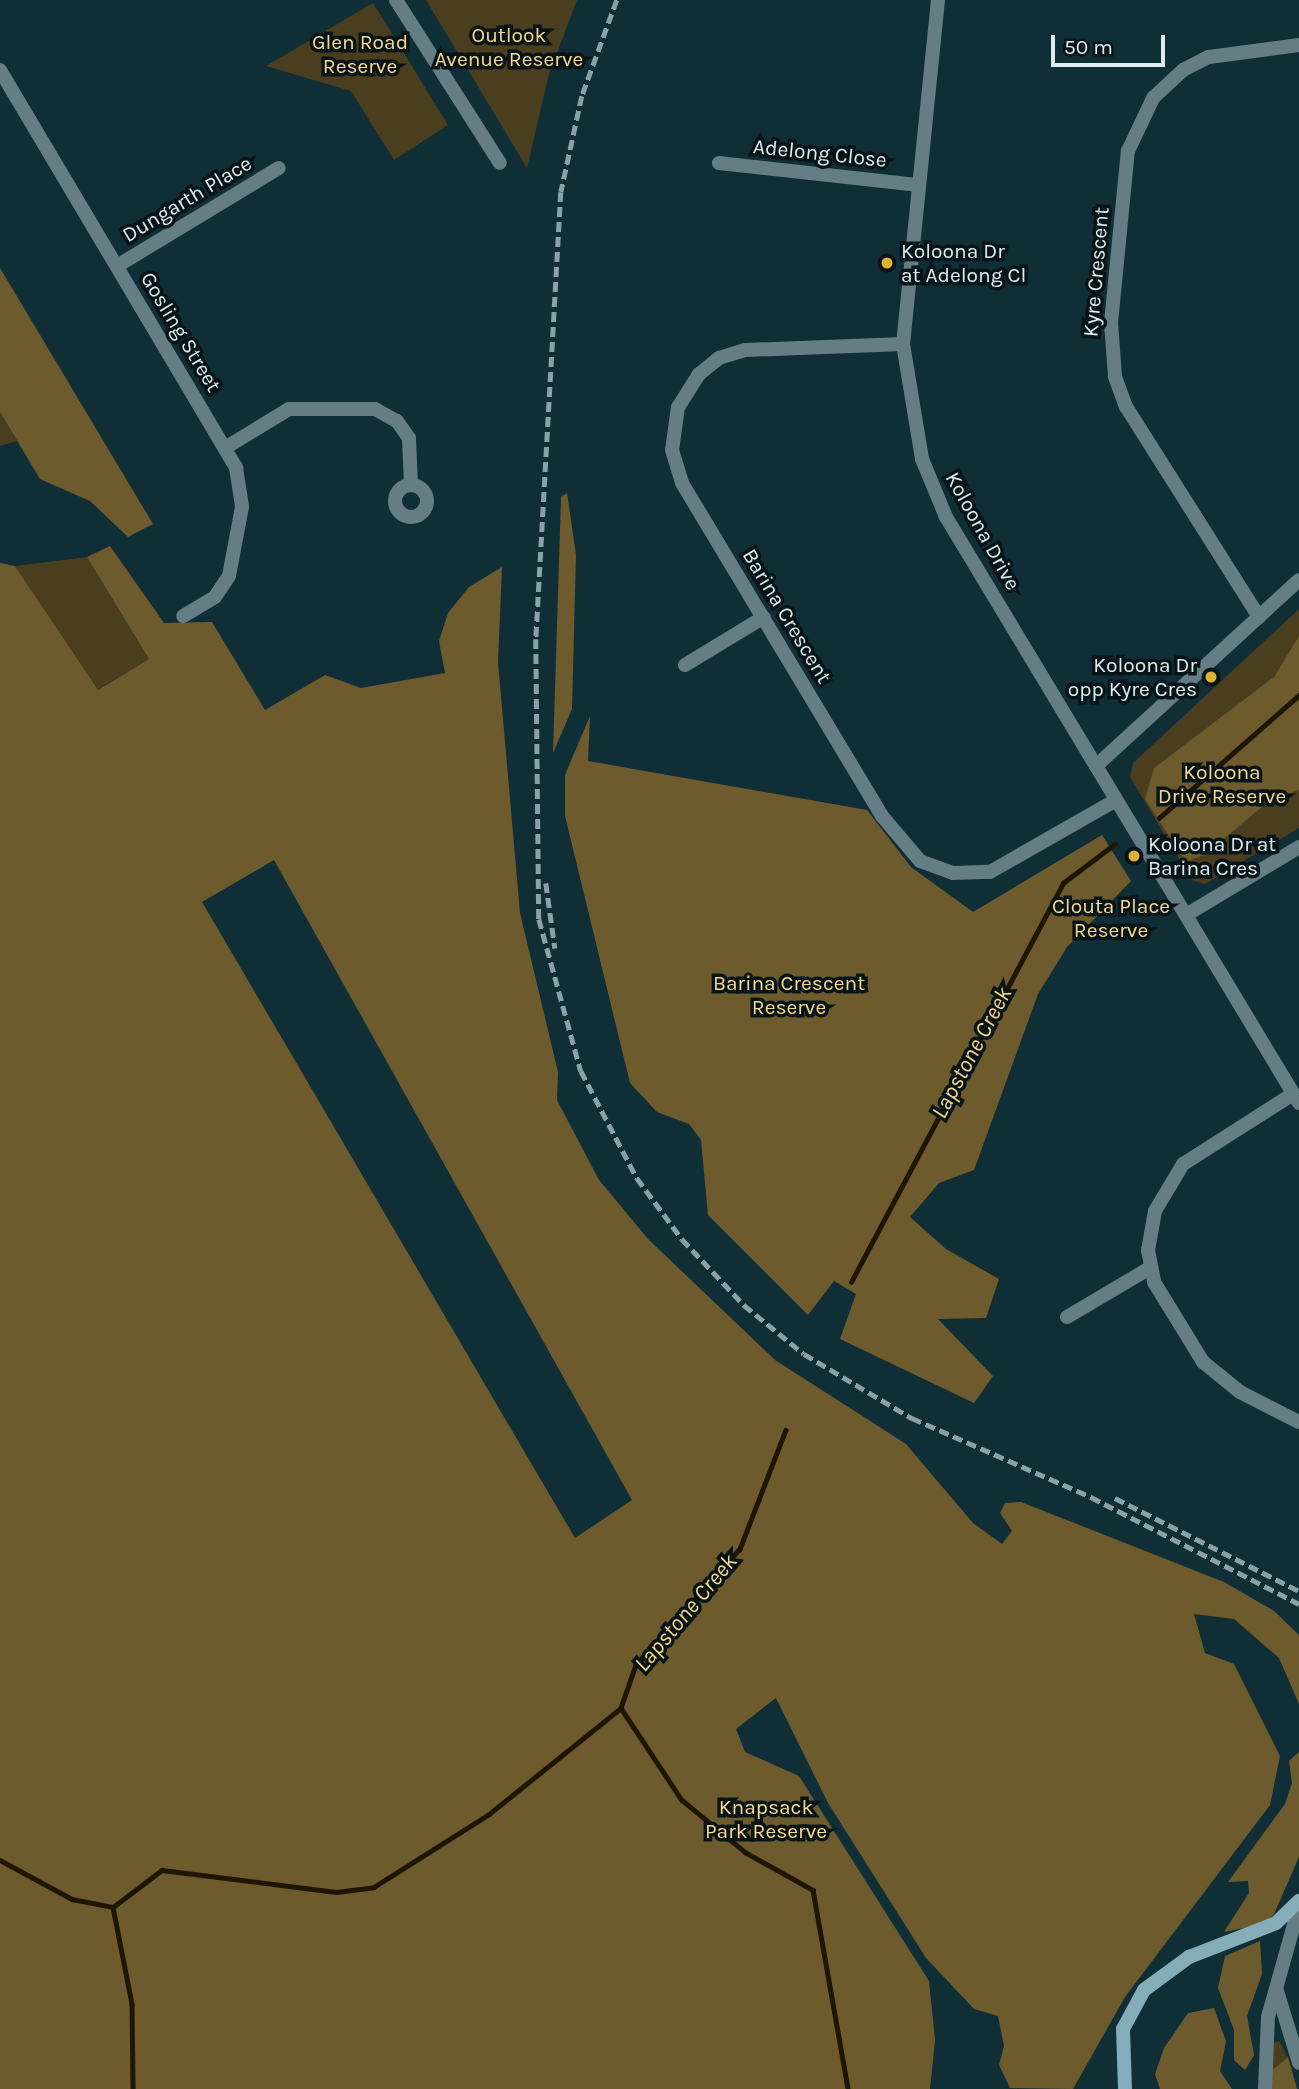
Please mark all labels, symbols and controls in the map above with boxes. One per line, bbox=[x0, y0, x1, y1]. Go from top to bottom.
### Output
scale bar bbox=[1054, 21, 1168, 65]
park label: Outlook Avenue Reserve bbox=[435, 22, 583, 72]
park label: Glen Road Reserve bbox=[312, 29, 408, 79]
text: 50 m bbox=[1064, 35, 1113, 59]
street label: Adelong Close bbox=[752, 133, 888, 173]
street label: Dungarth Place bbox=[118, 150, 256, 248]
street label: Kyre Crescent bbox=[1078, 206, 1114, 338]
place label: Koloona Dr at Adelong Cl bbox=[901, 238, 1026, 288]
marker: Koloona Dr at Adelong Cl bbox=[879, 255, 895, 271]
street label: Gosling Street bbox=[135, 268, 227, 396]
street label: Koloona Drive bbox=[940, 467, 1026, 595]
street label: Barina Crescent bbox=[737, 544, 837, 688]
place label: Koloona Dr opp Kyre Cres bbox=[1068, 652, 1197, 702]
marker: Koloona Dr opp Kyre Cres bbox=[1203, 669, 1219, 685]
park label: Koloona Drive Reserve bbox=[1158, 759, 1286, 809]
place label: Koloona Dr at Barina Cres bbox=[1148, 831, 1276, 881]
marker: Koloona Dr at Barina Cres bbox=[1126, 848, 1142, 864]
park label: Clouta Place Reserve bbox=[1052, 893, 1170, 943]
park label: Barina Crescent Reserve bbox=[713, 970, 865, 1020]
water label: Lapstone Creek bbox=[926, 982, 1018, 1124]
water label: Lapstone Creek bbox=[629, 1549, 743, 1677]
park label: Knapsack Park Reserve bbox=[705, 1794, 827, 1844]

